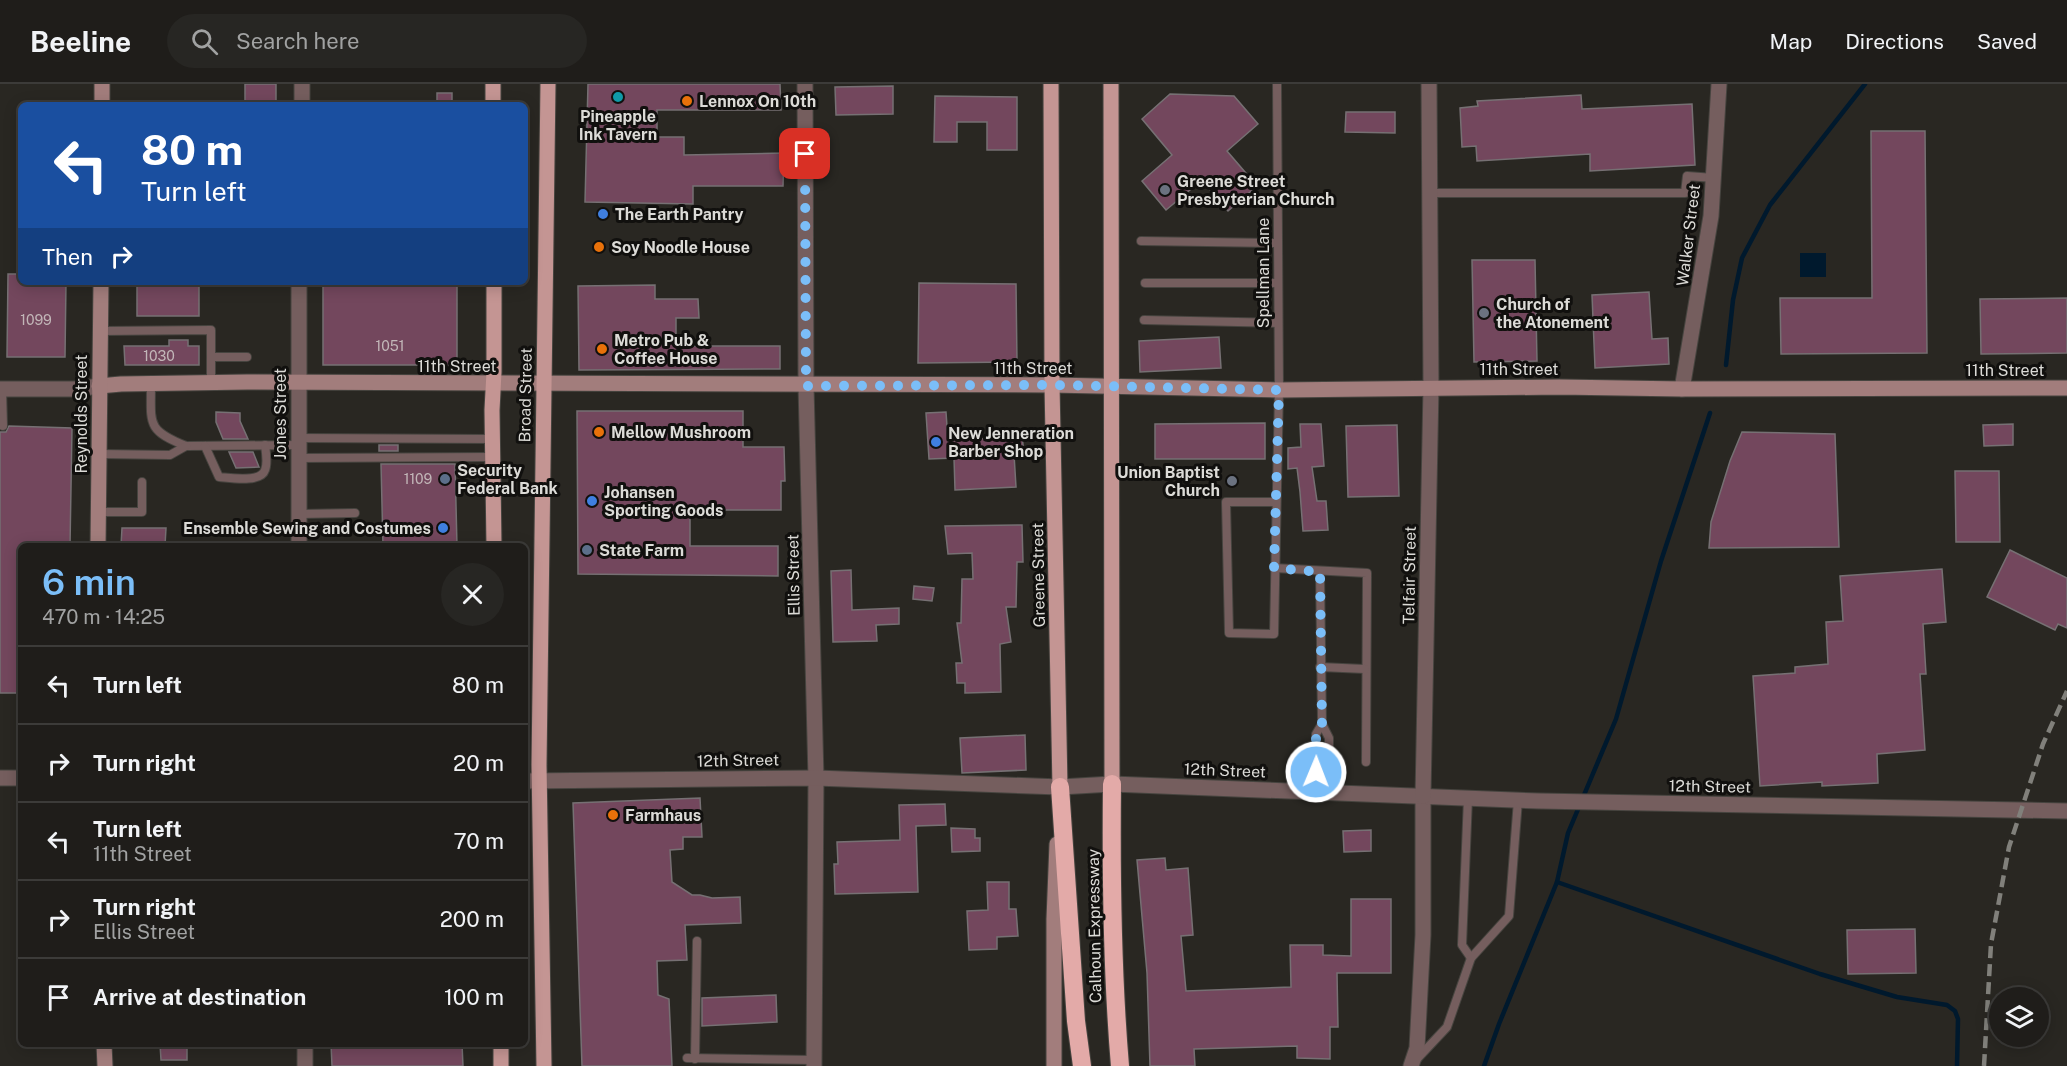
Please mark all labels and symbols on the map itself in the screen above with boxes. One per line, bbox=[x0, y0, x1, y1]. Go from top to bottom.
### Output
marker: Pineapple Ink Tavern bbox=[611, 90, 625, 104]
place label: Lennox On 10th bbox=[699, 92, 816, 111]
marker: Lennox On 10th bbox=[680, 94, 694, 108]
place label: Pineapple Ink Tavern bbox=[579, 107, 657, 144]
pin bbox=[779, 128, 830, 179]
place label: Greene Street Presbyterian Church bbox=[1177, 172, 1334, 209]
marker: Greene Street Presbyterian Church bbox=[1158, 183, 1172, 197]
street label: Walker Street bbox=[1673, 183, 1704, 287]
place label: The Earth Pantry bbox=[615, 205, 743, 224]
marker: The Earth Pantry bbox=[596, 207, 610, 221]
street label: Spellman Lane bbox=[1254, 218, 1273, 328]
place label: Soy Noodle House bbox=[611, 238, 750, 257]
marker: Soy Noodle House bbox=[592, 240, 606, 254]
place label: Church of the Atonement bbox=[1496, 295, 1610, 332]
marker: Church of the Atonement bbox=[1477, 306, 1491, 320]
house number: 1099 bbox=[20, 312, 52, 328]
place label: Metro Pub & Coffee House bbox=[614, 331, 717, 368]
house number: 1051 bbox=[376, 338, 404, 354]
marker: Metro Pub & Coffee House bbox=[595, 342, 609, 356]
street label: Broad Street bbox=[515, 347, 536, 443]
house number: 1030 bbox=[143, 348, 175, 364]
street label: Reynolds Street bbox=[72, 354, 91, 474]
street label: 11th Street bbox=[417, 357, 497, 376]
street label: 11th Street bbox=[993, 359, 1073, 378]
street label: 11th Street bbox=[1479, 360, 1559, 379]
street label: 11th Street bbox=[1965, 361, 2045, 380]
street label: Jones Street bbox=[271, 368, 290, 460]
place label: Mellow Mushroom bbox=[611, 423, 751, 442]
place label: New Jenneration Barber Shop bbox=[948, 424, 1074, 461]
marker: Mellow Mushroom bbox=[592, 425, 606, 439]
marker: New Jenneration Barber Shop bbox=[929, 435, 943, 449]
place label: Security Federal Bank bbox=[457, 461, 558, 498]
place label: Union Baptist Church bbox=[1117, 463, 1220, 500]
house number: 1109 bbox=[404, 471, 433, 487]
marker: Security Federal Bank bbox=[438, 472, 452, 486]
marker: Union Baptist Church bbox=[1225, 474, 1239, 488]
place label: Johansen Sporting Goods bbox=[604, 483, 723, 520]
marker: Johansen Sporting Goods bbox=[585, 494, 599, 508]
place label: Ensemble Sewing and Costumes bbox=[183, 519, 431, 538]
marker: Ensemble Sewing and Costumes bbox=[436, 521, 450, 535]
street label: Greene Street bbox=[1028, 522, 1049, 628]
street label: Telfair Street bbox=[1399, 526, 1420, 624]
street label: Ellis Street bbox=[783, 534, 804, 616]
place label: State Farm bbox=[599, 541, 684, 560]
marker: State Farm bbox=[580, 543, 594, 557]
position arrow bbox=[1284, 740, 1348, 804]
street label: 12th Street bbox=[697, 750, 779, 771]
street label: 12th Street bbox=[1184, 760, 1266, 781]
street label: 12th Street bbox=[1669, 776, 1751, 797]
place label: Farmhaus bbox=[625, 806, 701, 825]
marker: Farmhaus bbox=[606, 808, 620, 822]
street label: Calhoun Expressway bbox=[1084, 848, 1105, 1003]

